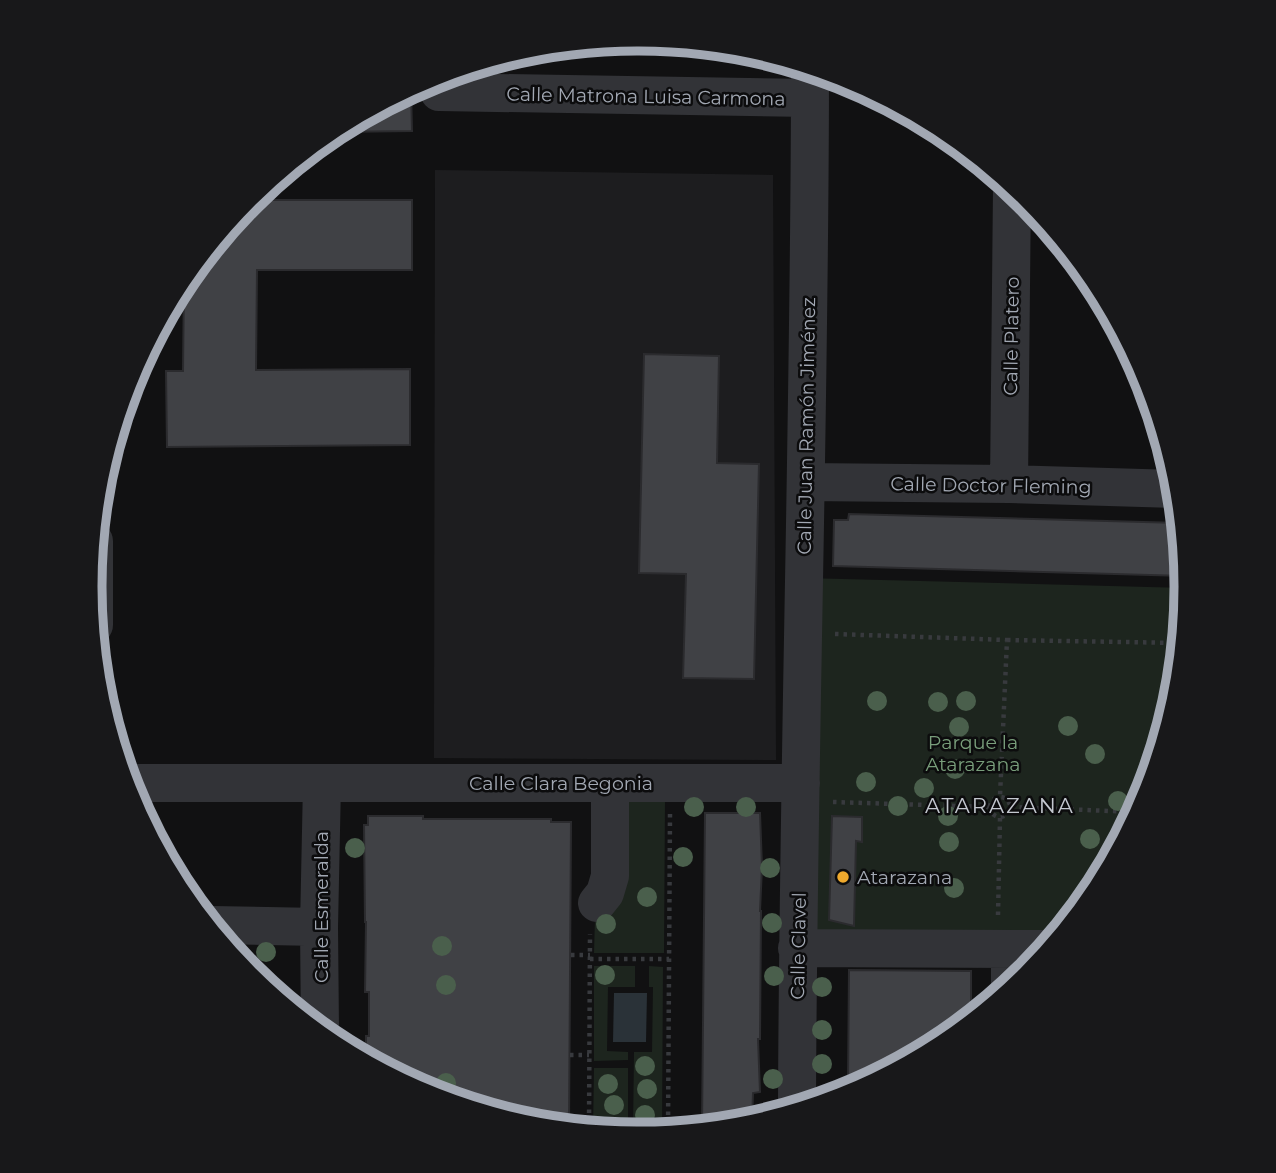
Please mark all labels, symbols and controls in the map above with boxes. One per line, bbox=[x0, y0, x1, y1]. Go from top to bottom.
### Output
street label: Calle Matrona Luisa Carmona bbox=[506, 83, 786, 110]
street label: Calle Platero bbox=[999, 276, 1024, 396]
street label: Calle Juan Ramón Jiménez bbox=[793, 297, 820, 555]
street label: Calle Doctor Fleming bbox=[890, 472, 1092, 499]
park label: Parque la Atarazana bbox=[925, 731, 1021, 776]
street label: Calle Clara Begonia bbox=[469, 772, 653, 795]
district label: ATARAZANA bbox=[925, 793, 1075, 818]
street label: Calle Esmeralda bbox=[310, 831, 333, 983]
place label: Atarazana bbox=[857, 866, 952, 889]
marker: Atarazana bbox=[835, 869, 851, 885]
street label: Calle Clavel bbox=[786, 892, 811, 1000]

